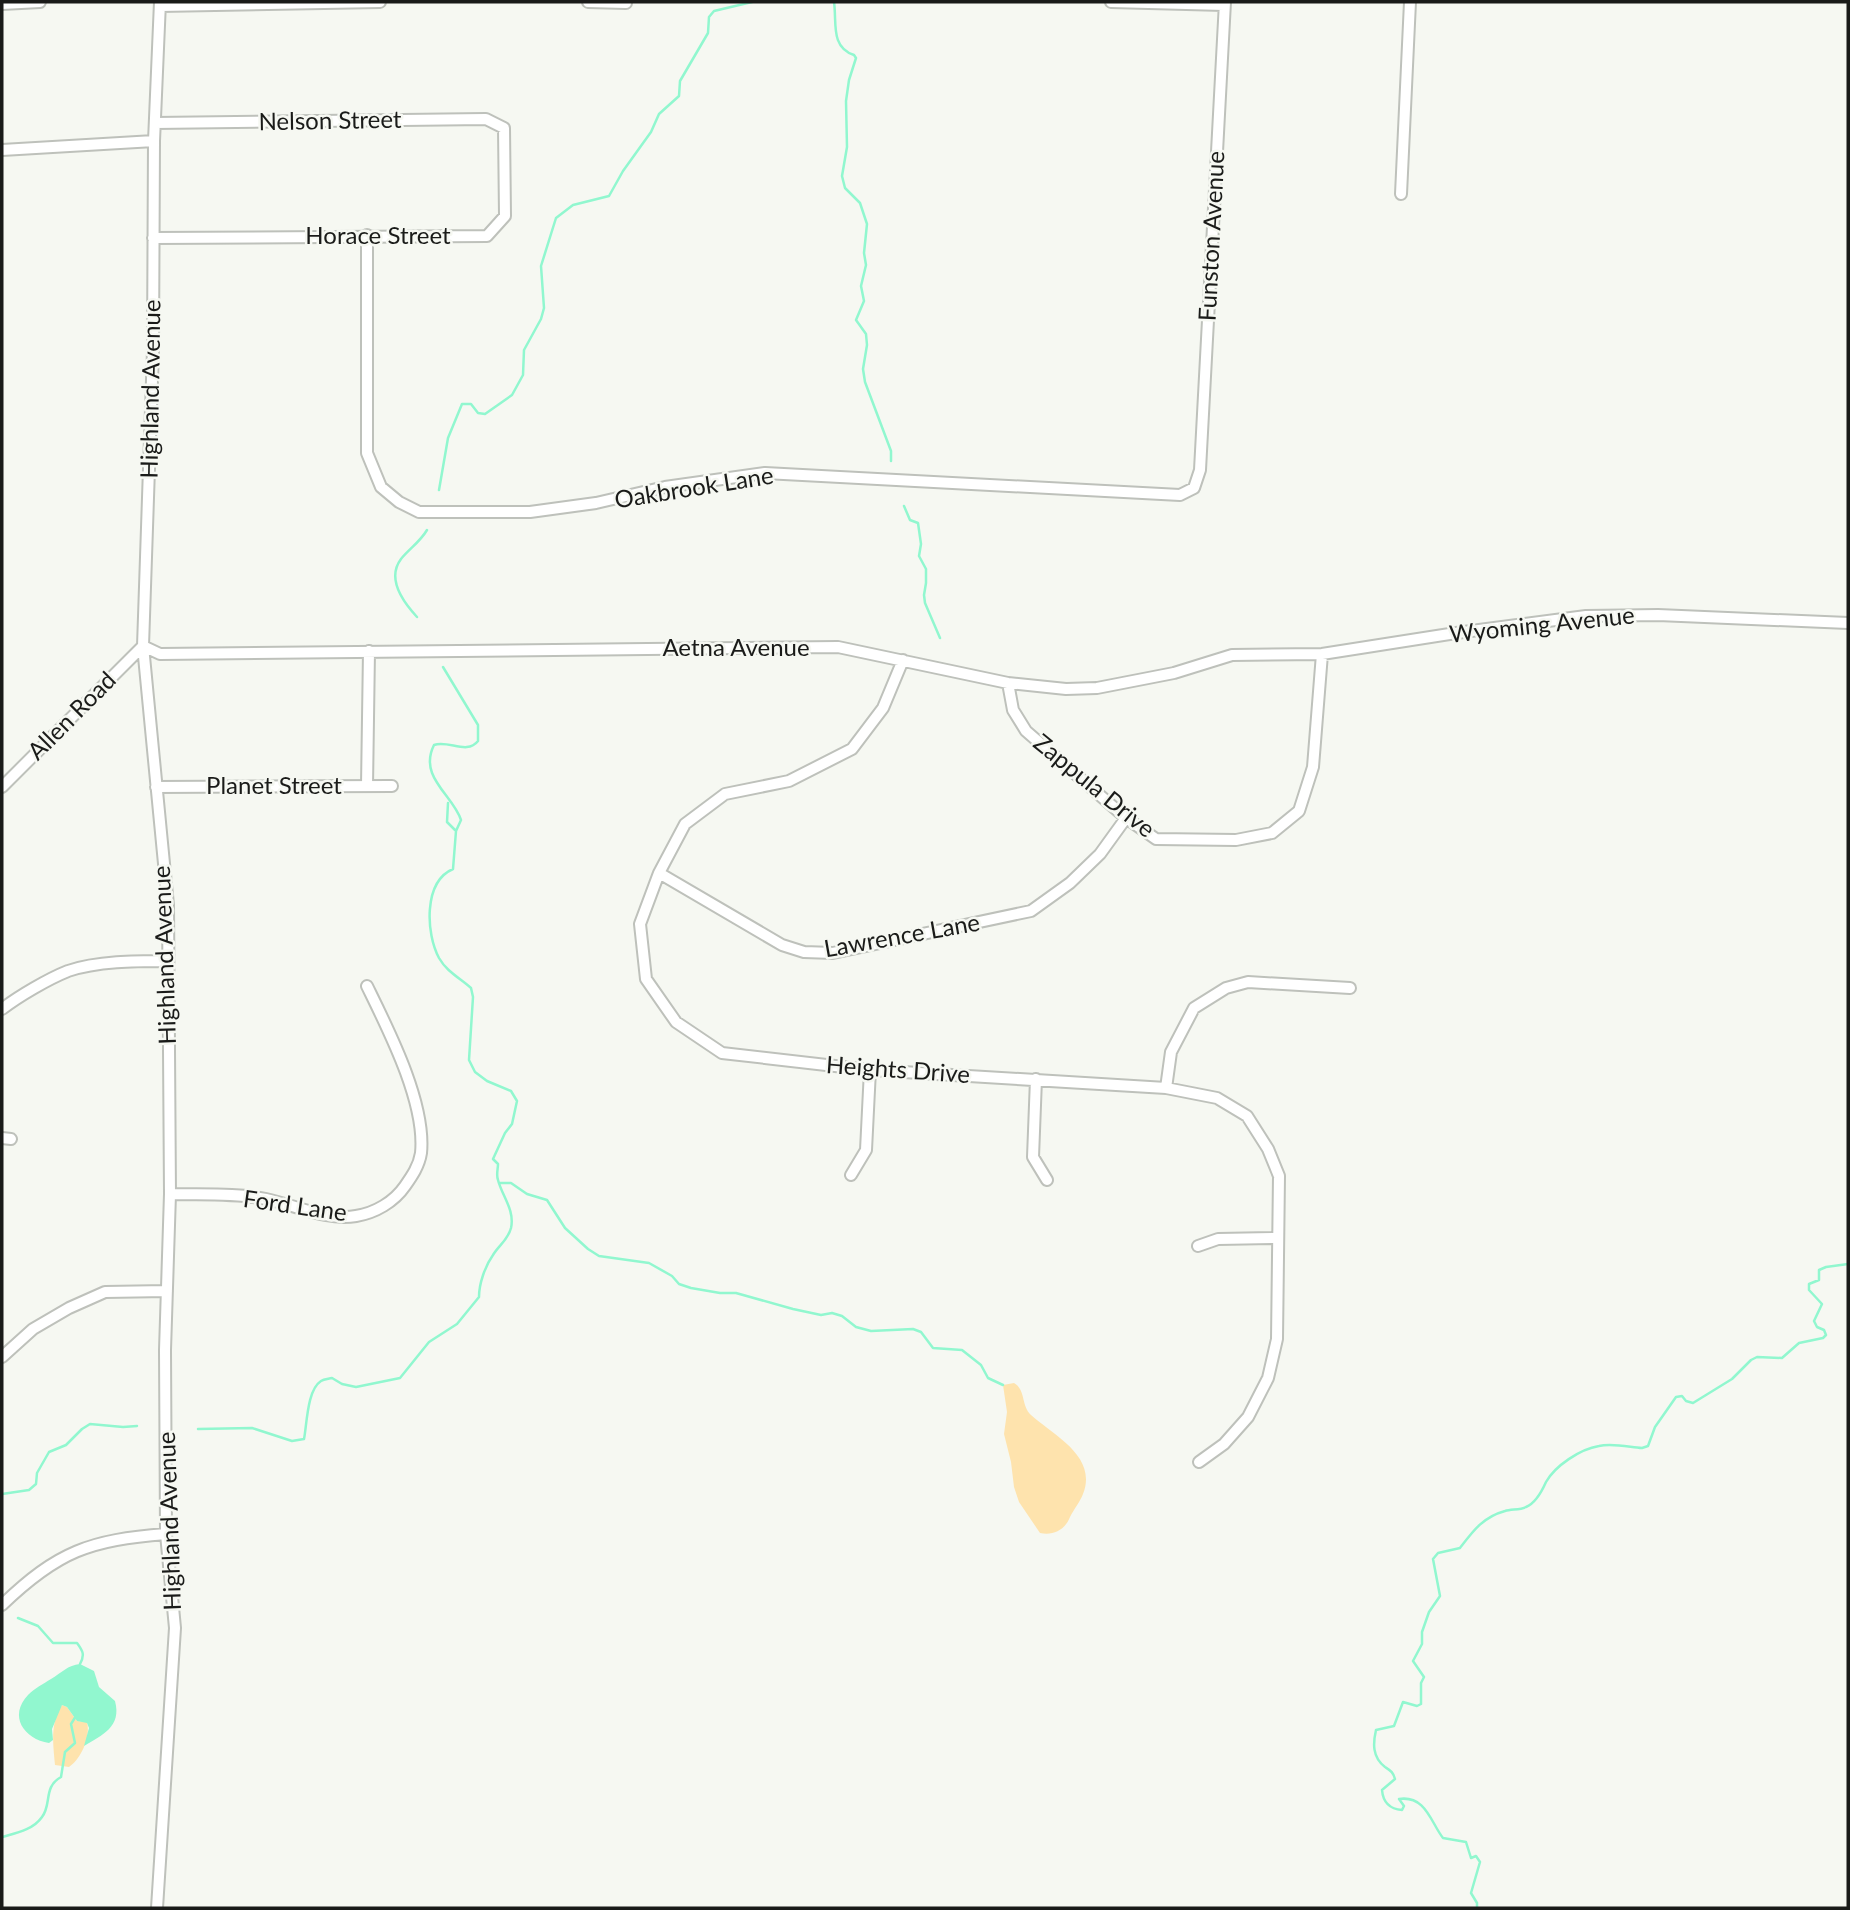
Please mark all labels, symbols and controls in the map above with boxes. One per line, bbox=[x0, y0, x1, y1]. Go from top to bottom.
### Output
street label: Nelson Street bbox=[258, 104, 402, 135]
street label: Funston Avenue bbox=[1192, 150, 1229, 322]
street label: Horace Street bbox=[305, 220, 451, 249]
street label: Highland Avenue bbox=[133, 299, 166, 479]
street label: Oakbrook Lane bbox=[612, 460, 775, 513]
street label: Wyoming Avenue bbox=[1448, 599, 1636, 648]
street label: Aetna Avenue bbox=[662, 632, 810, 661]
street label: Allen Road bbox=[21, 665, 121, 765]
street label: Zappula Drive bbox=[1028, 727, 1161, 843]
street label: Planet Street bbox=[206, 770, 342, 799]
street label: Highland Avenue bbox=[146, 865, 181, 1045]
street label: Lawrence Lane bbox=[822, 907, 982, 962]
street label: Heights Drive bbox=[825, 1049, 971, 1088]
street label: Ford Lane bbox=[242, 1183, 349, 1226]
street label: Highland Avenue bbox=[151, 1431, 186, 1611]

